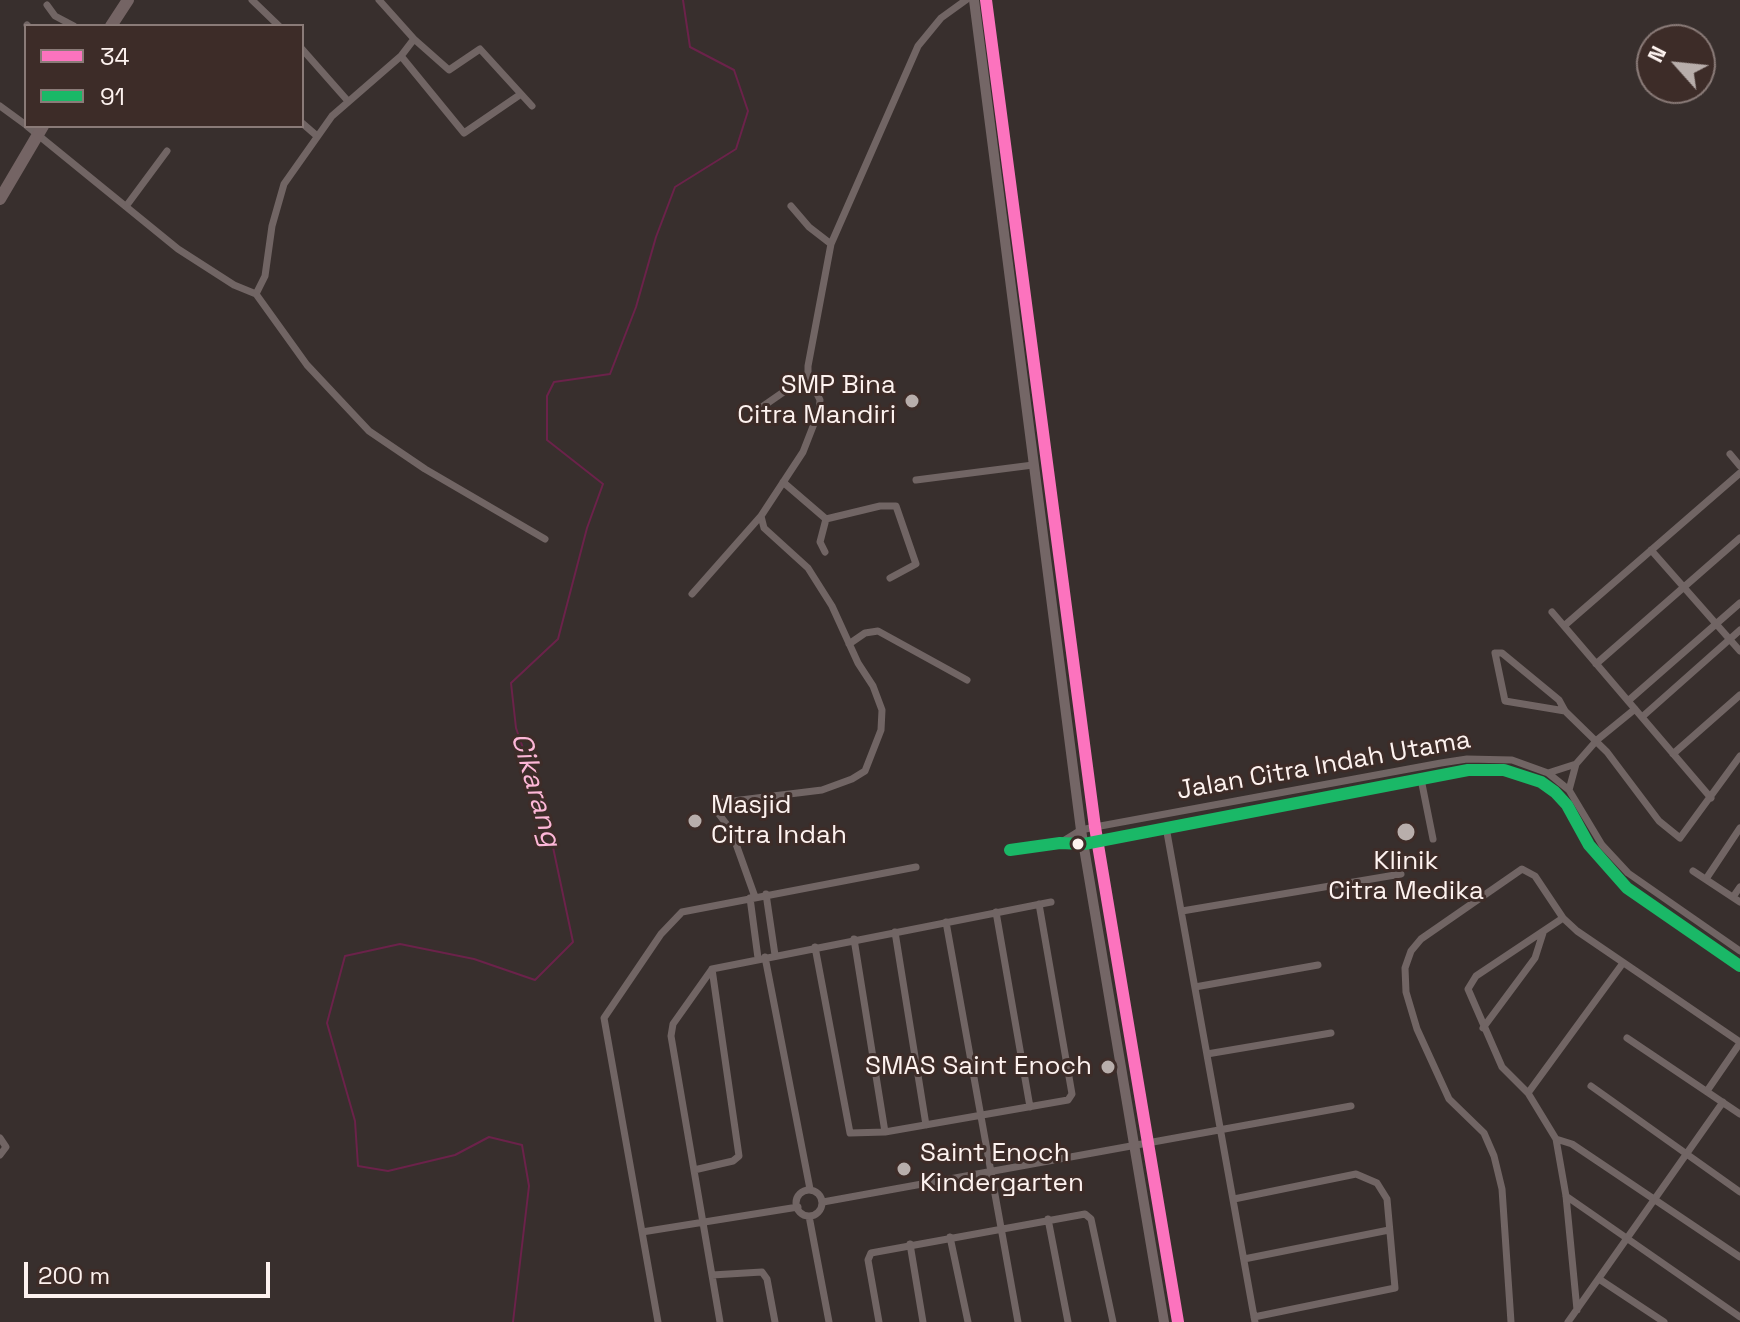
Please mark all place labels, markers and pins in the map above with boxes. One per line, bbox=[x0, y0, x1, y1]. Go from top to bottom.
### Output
place label: SMP Bina Citra Mandiri bbox=[737, 370, 896, 432]
marker: SMP Bina Citra Mandiri bbox=[903, 392, 921, 410]
place label: Masjid Citra Indah bbox=[711, 790, 847, 852]
marker: Masjid Citra Indah bbox=[686, 812, 704, 830]
marker: Klinik Citra Medika bbox=[1395, 821, 1417, 843]
unlabelled marker bbox=[1070, 836, 1086, 852]
place label: Klinik Citra Medika bbox=[1328, 846, 1484, 908]
place label: SMAS Saint Enoch bbox=[865, 1051, 1092, 1083]
marker: SMAS Saint Enoch bbox=[1099, 1058, 1117, 1076]
place label: Saint Enoch Kindergarten bbox=[920, 1138, 1084, 1200]
marker: Saint Enoch Kindergarten bbox=[895, 1160, 913, 1178]

